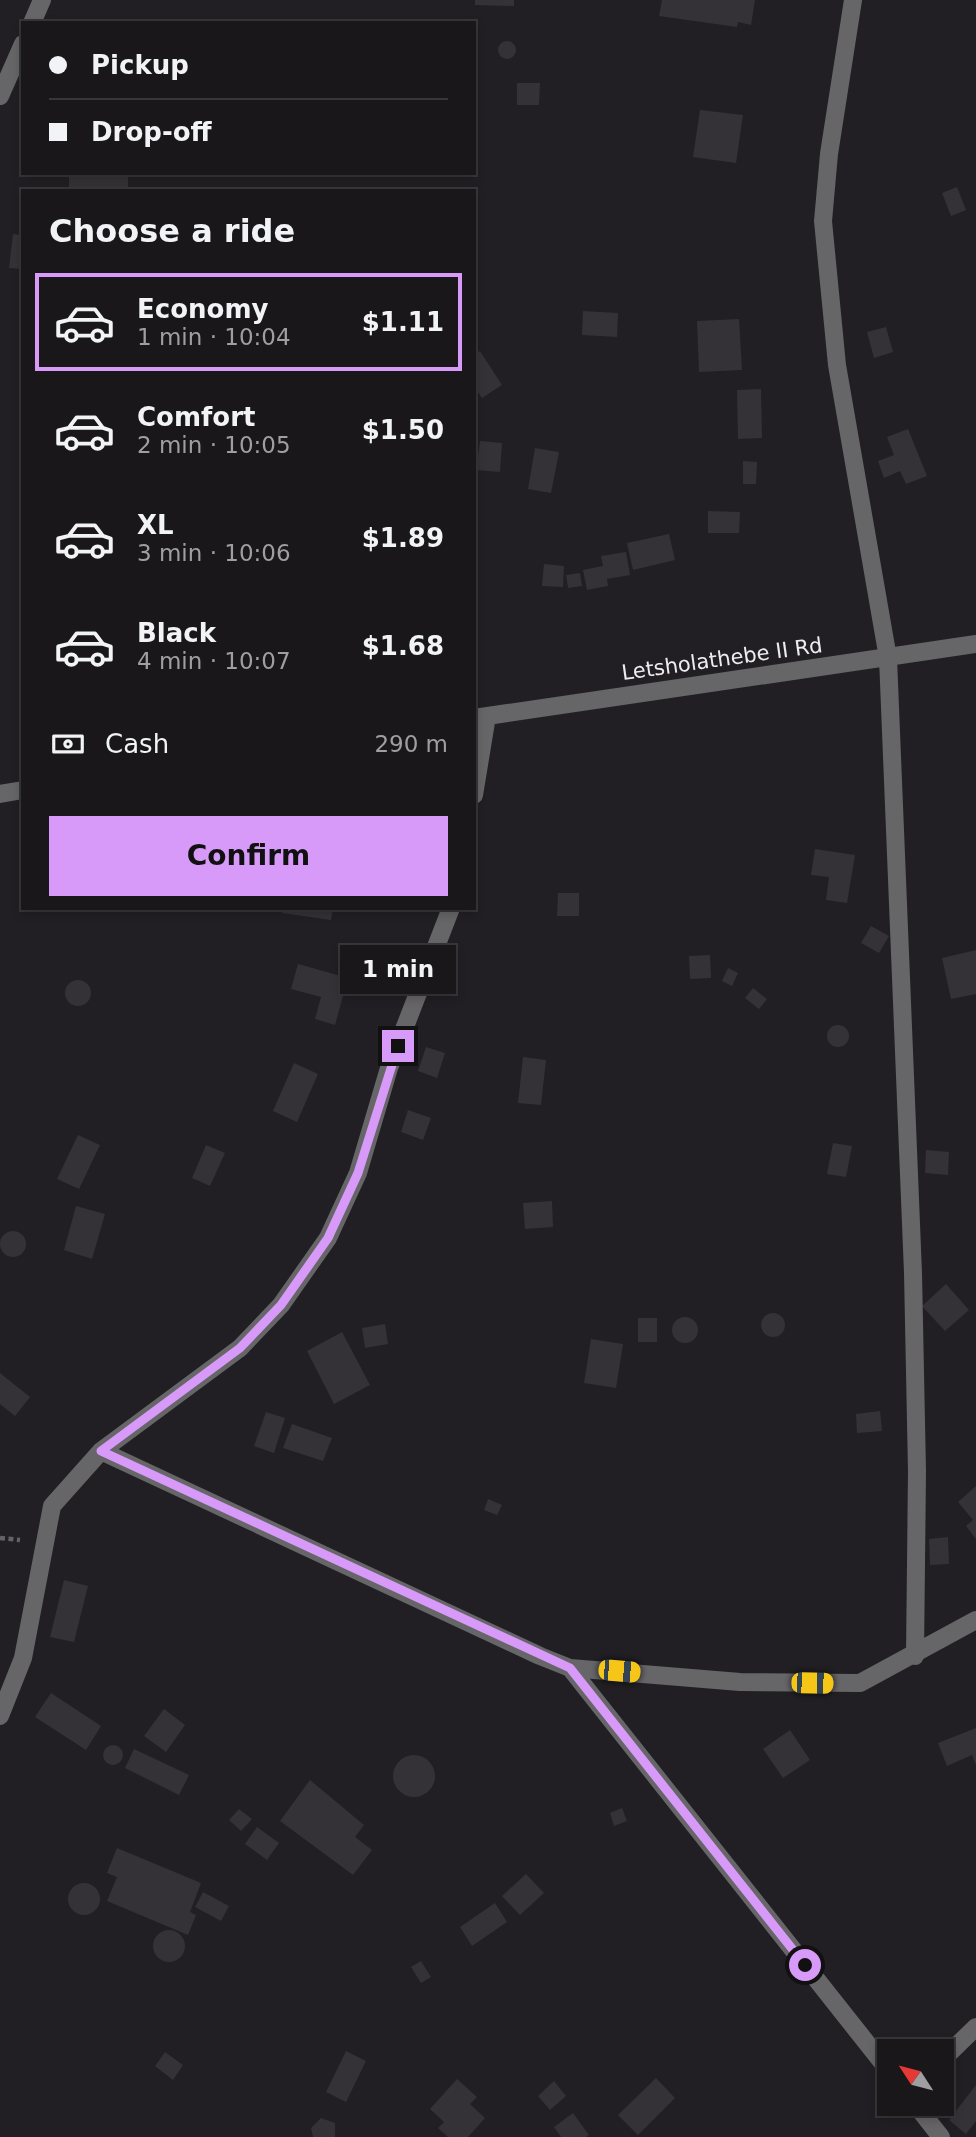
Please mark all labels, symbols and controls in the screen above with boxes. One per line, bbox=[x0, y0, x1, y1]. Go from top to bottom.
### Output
text: Pickup bbox=[91, 50, 189, 80]
text: Drop-off bbox=[91, 117, 212, 147]
text: Choose a ride bbox=[49, 212, 295, 250]
icon: car bbox=[53, 291, 116, 354]
text: Economy bbox=[137, 294, 268, 324]
text: $1.11 bbox=[362, 307, 444, 337]
text: 1 min · 10:04 bbox=[137, 324, 291, 350]
icon: car bbox=[53, 399, 116, 462]
text: Comfort bbox=[137, 402, 255, 432]
text: $1.50 bbox=[362, 415, 444, 445]
text: 2 min · 10:05 bbox=[137, 432, 291, 458]
icon: car bbox=[53, 507, 116, 570]
text: XL bbox=[137, 510, 174, 540]
text: $1.89 bbox=[362, 523, 444, 553]
text: 3 min · 10:06 bbox=[137, 540, 291, 566]
icon: car bbox=[53, 615, 116, 678]
text: Black bbox=[137, 618, 216, 648]
text: $1.68 bbox=[362, 631, 444, 661]
street label: Letsholathebe II Rd bbox=[620, 633, 824, 685]
text: 4 min · 10:07 bbox=[137, 648, 291, 674]
icon: cash bbox=[49, 725, 87, 763]
text: Cash bbox=[105, 729, 169, 759]
text: 290 m bbox=[374, 731, 448, 757]
button: Confirm bbox=[49, 816, 448, 896]
callout: 1 min bbox=[340, 944, 456, 993]
text: 1 min bbox=[362, 956, 434, 982]
route end bbox=[382, 1030, 414, 1062]
car bbox=[598, 1659, 641, 1683]
car bbox=[791, 1672, 834, 1694]
route start bbox=[789, 1949, 821, 1981]
north arrow bbox=[877, 2039, 954, 2116]
map controls bbox=[877, 2039, 954, 2116]

